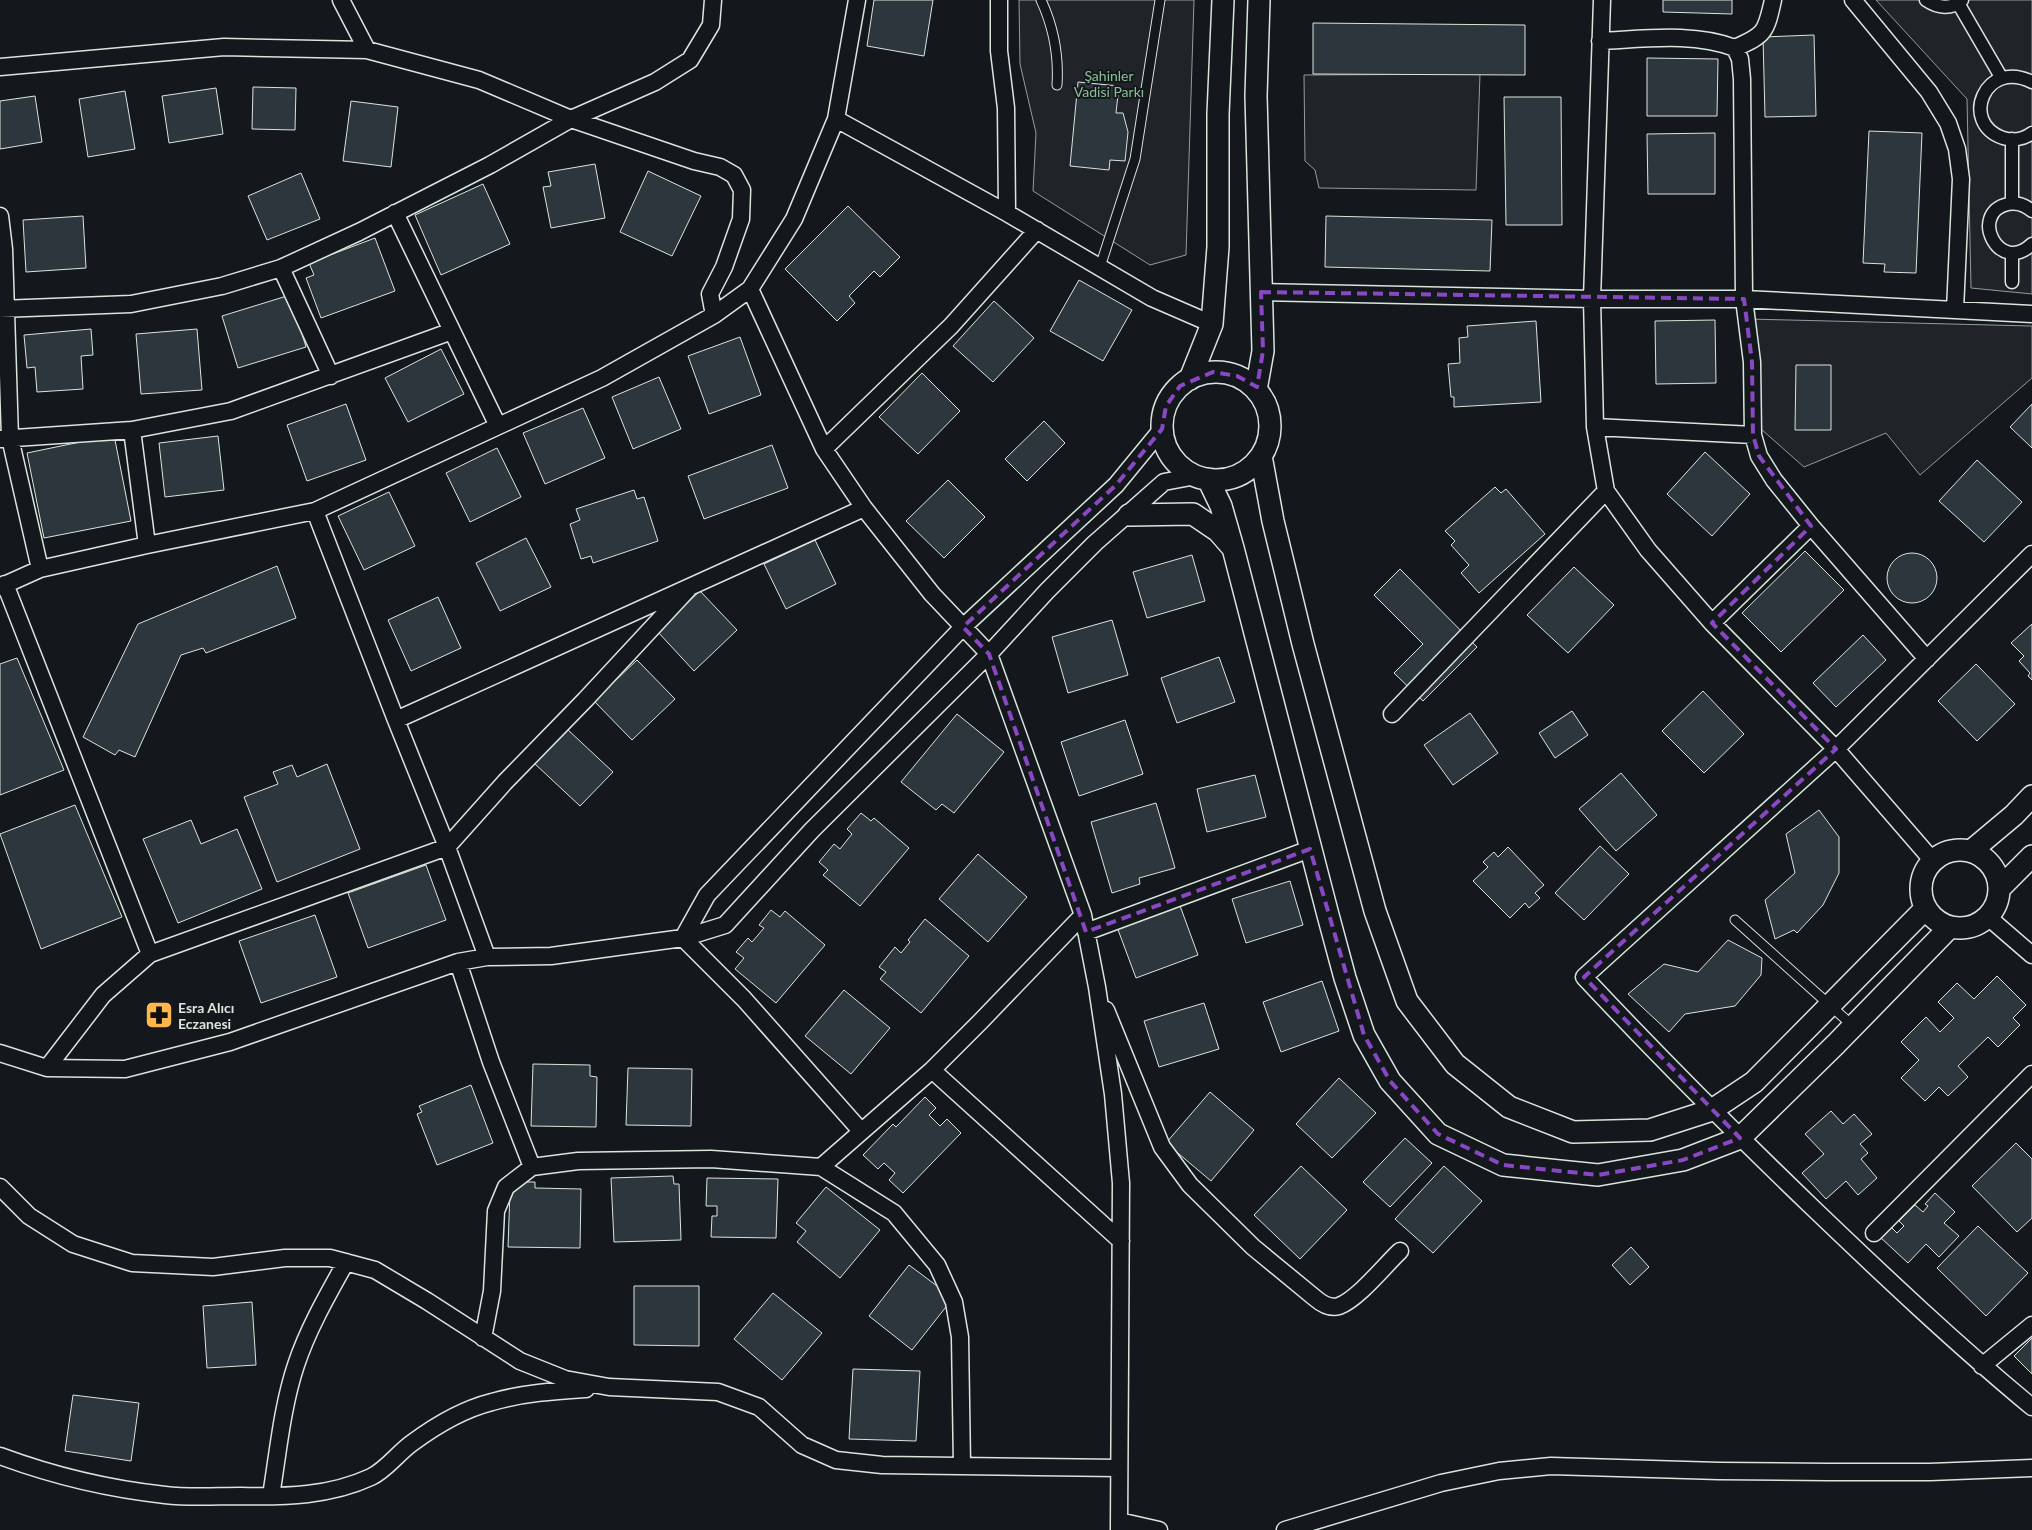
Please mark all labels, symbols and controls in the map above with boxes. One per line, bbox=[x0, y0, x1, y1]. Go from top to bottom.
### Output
park label: Şahinler Vadisi Parkı bbox=[1074, 67, 1144, 100]
place label: Esra Alıcı Eczanesi bbox=[178, 999, 234, 1032]
pharmacy icon: Esra Alıcı Eczanesi bbox=[144, 1000, 174, 1030]

